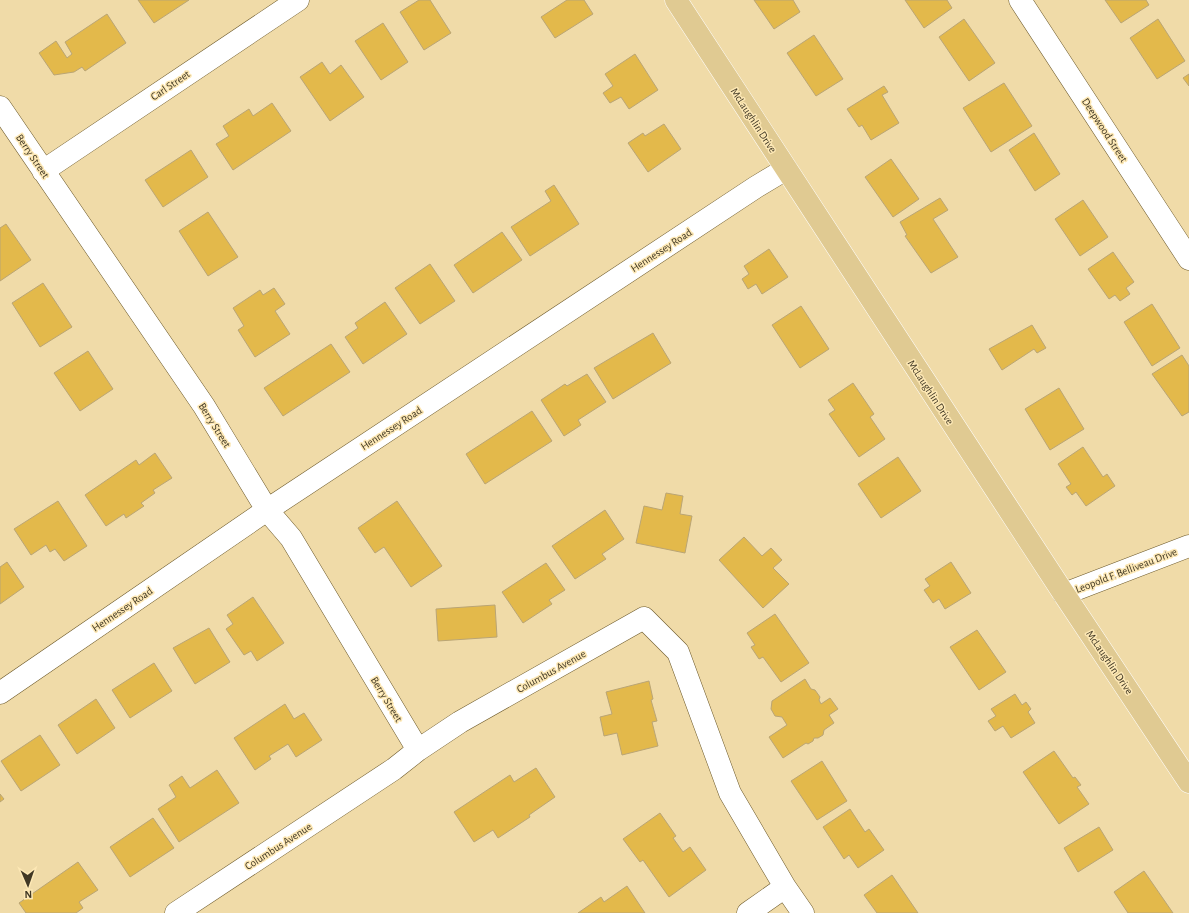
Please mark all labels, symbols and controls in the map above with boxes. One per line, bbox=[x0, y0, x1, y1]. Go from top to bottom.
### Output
street label: Carl Street bbox=[149, 68, 192, 102]
street label: McLaughlin Drive bbox=[729, 86, 778, 154]
street label: Deepwood Street bbox=[1080, 96, 1130, 165]
street label: Berry Street bbox=[14, 132, 52, 181]
street label: Hennessey Road bbox=[629, 227, 694, 274]
street label: McLaughlin Drive bbox=[906, 358, 955, 426]
street label: Berry Street bbox=[197, 401, 233, 450]
street label: Hennessey Road bbox=[359, 405, 424, 452]
street label: Leopold F. Belliveau Drive bbox=[1074, 546, 1179, 595]
street label: Hennessey Road bbox=[90, 585, 155, 634]
street label: McLaughlin Drive bbox=[1084, 628, 1135, 696]
street label: Columbus Avenue bbox=[515, 648, 588, 695]
street label: Berry Street bbox=[369, 675, 405, 724]
street label: Columbus Avenue bbox=[243, 821, 314, 872]
north arrow bbox=[8, 865, 48, 905]
text: N bbox=[24, 889, 32, 900]

